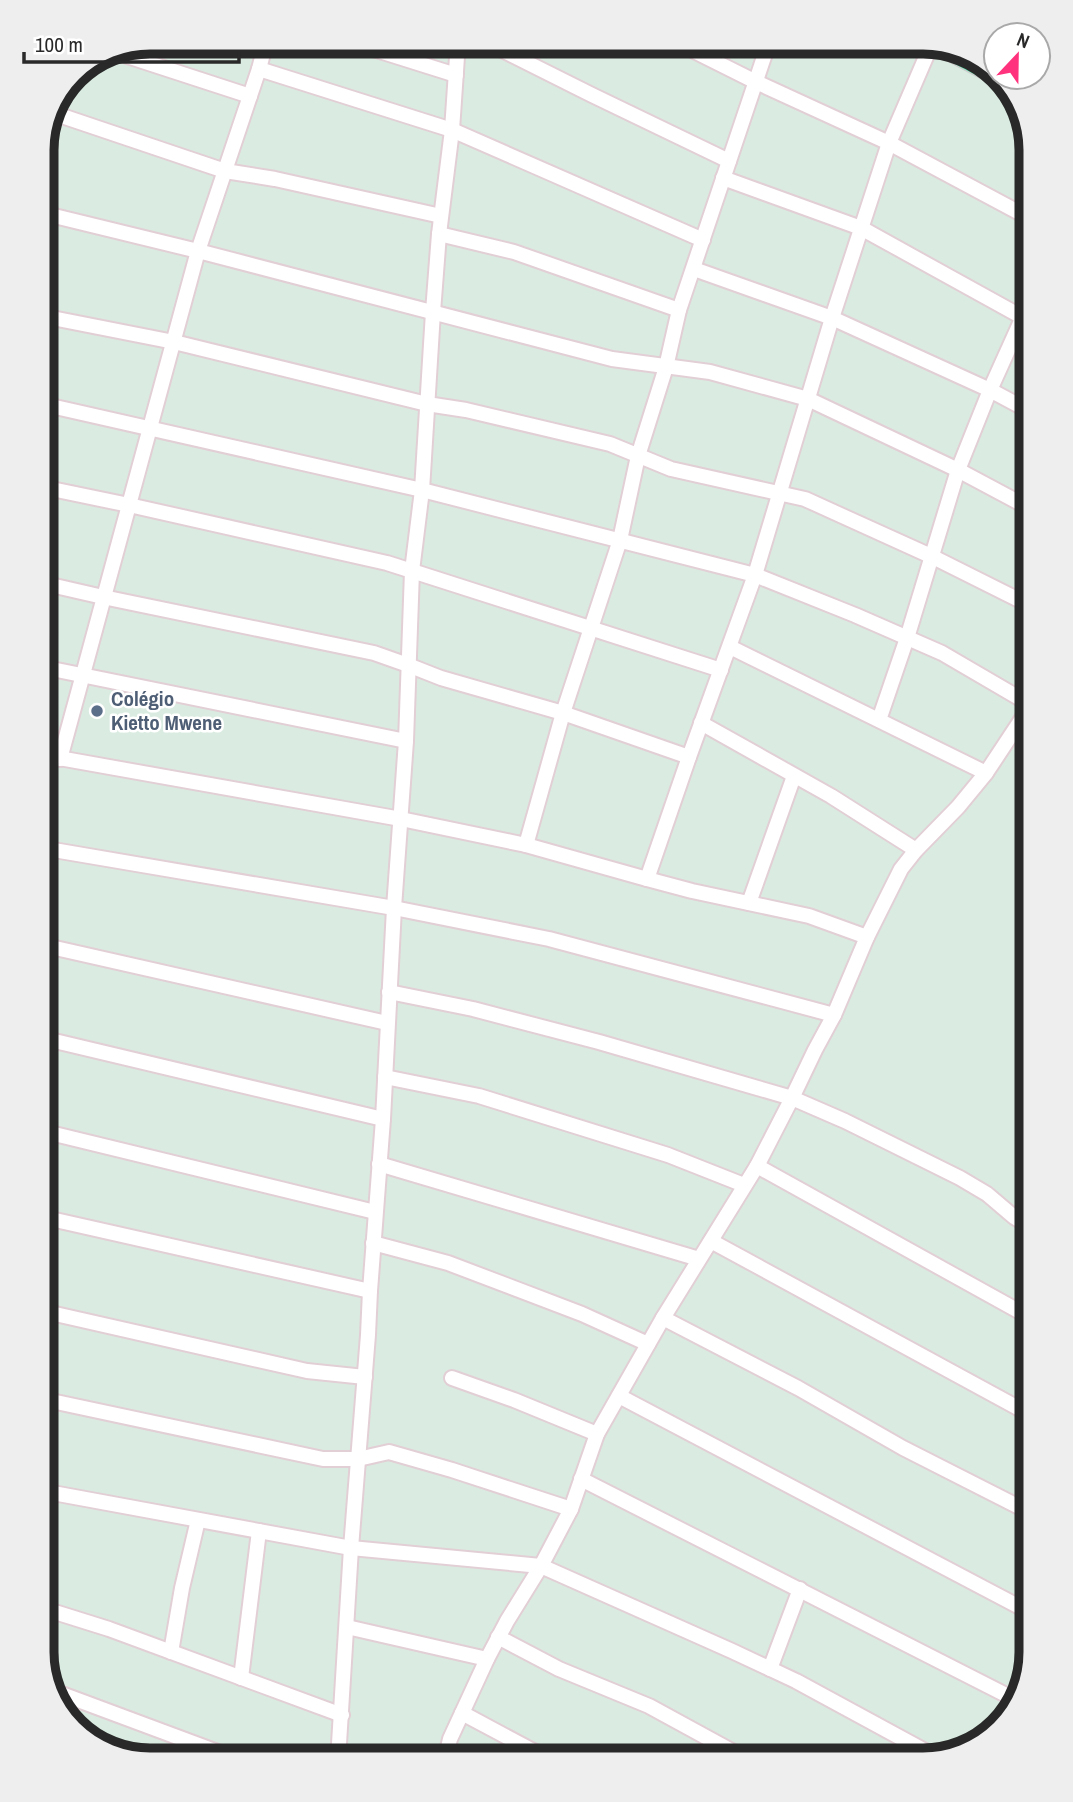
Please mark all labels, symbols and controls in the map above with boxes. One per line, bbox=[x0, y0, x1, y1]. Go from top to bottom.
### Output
scale bar bbox=[24, 21, 240, 65]
north arrow bbox=[982, 21, 1052, 91]
text: N bbox=[1013, 26, 1033, 54]
text: 100 m bbox=[35, 30, 83, 59]
place label: Colégio Kietto Mwene bbox=[111, 684, 222, 737]
marker: Colégio Kietto Mwene bbox=[89, 703, 105, 719]

